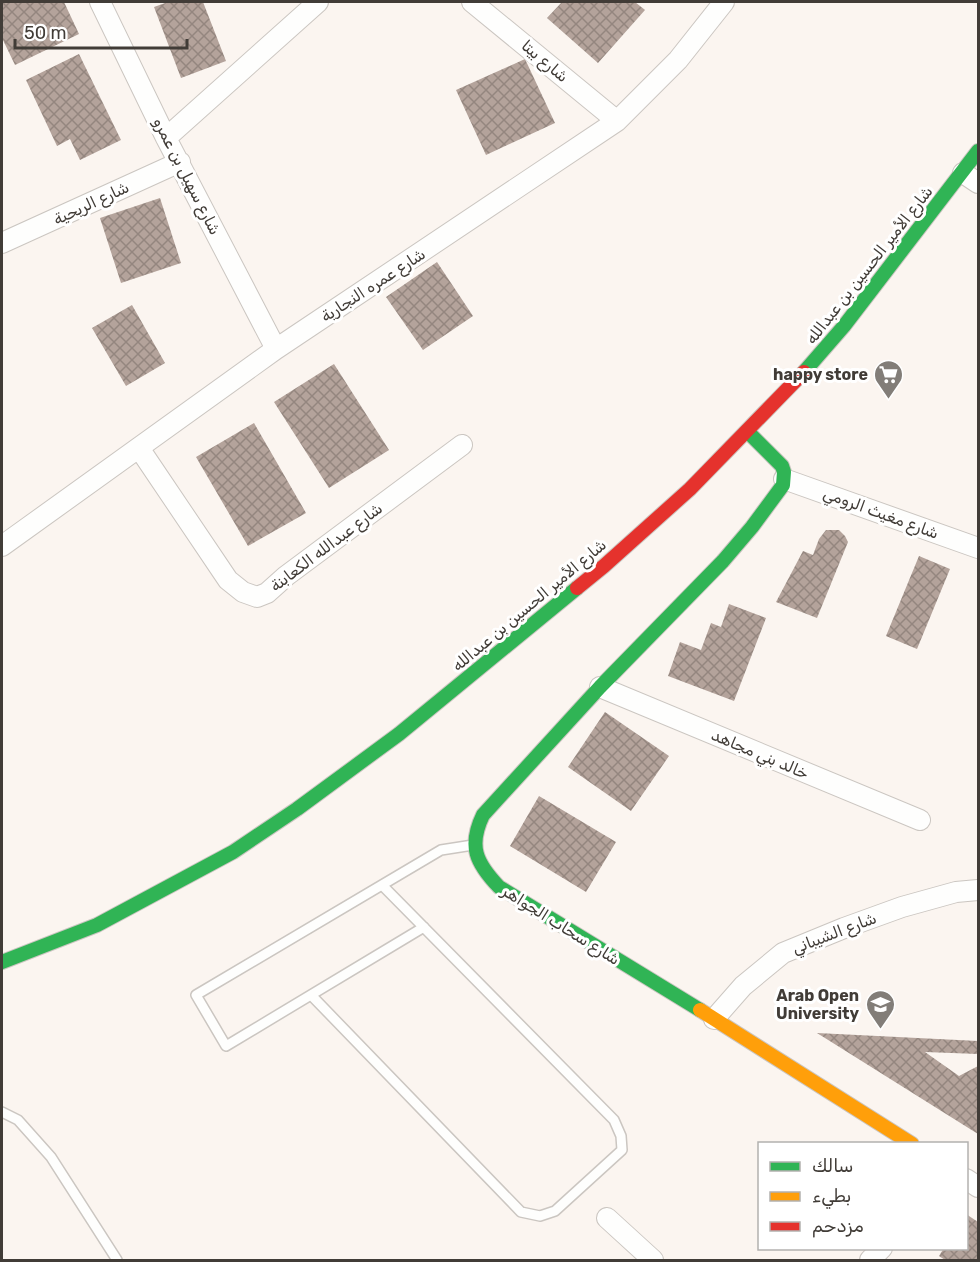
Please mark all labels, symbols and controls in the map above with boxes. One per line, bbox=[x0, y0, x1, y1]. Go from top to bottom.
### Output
scale bar bbox=[15, 12, 188, 50]
text: 50 m bbox=[24, 22, 67, 44]
street label: شارع بيتا bbox=[516, 36, 572, 88]
street label: شارع سهيل بن عمرو bbox=[147, 114, 225, 239]
street label: شارع الريحية bbox=[50, 177, 133, 231]
street label: شارع الأمير الحسين بن عبدالله bbox=[801, 182, 938, 349]
street label: شارع عمره النجارية bbox=[317, 244, 430, 328]
supermarket icon: happy store bbox=[873, 358, 905, 400]
place label: happy store bbox=[773, 365, 868, 384]
street label: شارع مغيث الرومي bbox=[820, 483, 941, 546]
street label: شارع عبدالله الكعابنة bbox=[266, 499, 387, 597]
street label: شارع الأمير الحسين بن عبدالله bbox=[448, 535, 611, 677]
street label: خالد بني مجاهد bbox=[707, 725, 812, 786]
street label: شارع سحاب الجواهر bbox=[497, 881, 623, 971]
street label: شارع الشيباني bbox=[789, 908, 880, 961]
place label: Arab Open University bbox=[776, 986, 859, 1023]
school or university icon: Arab Open University bbox=[864, 988, 896, 1030]
legend bbox=[758, 1142, 968, 1250]
text: سالك bbox=[812, 1155, 853, 1177]
text: بطيء bbox=[812, 1185, 851, 1209]
text: مزدحم bbox=[812, 1215, 864, 1238]

